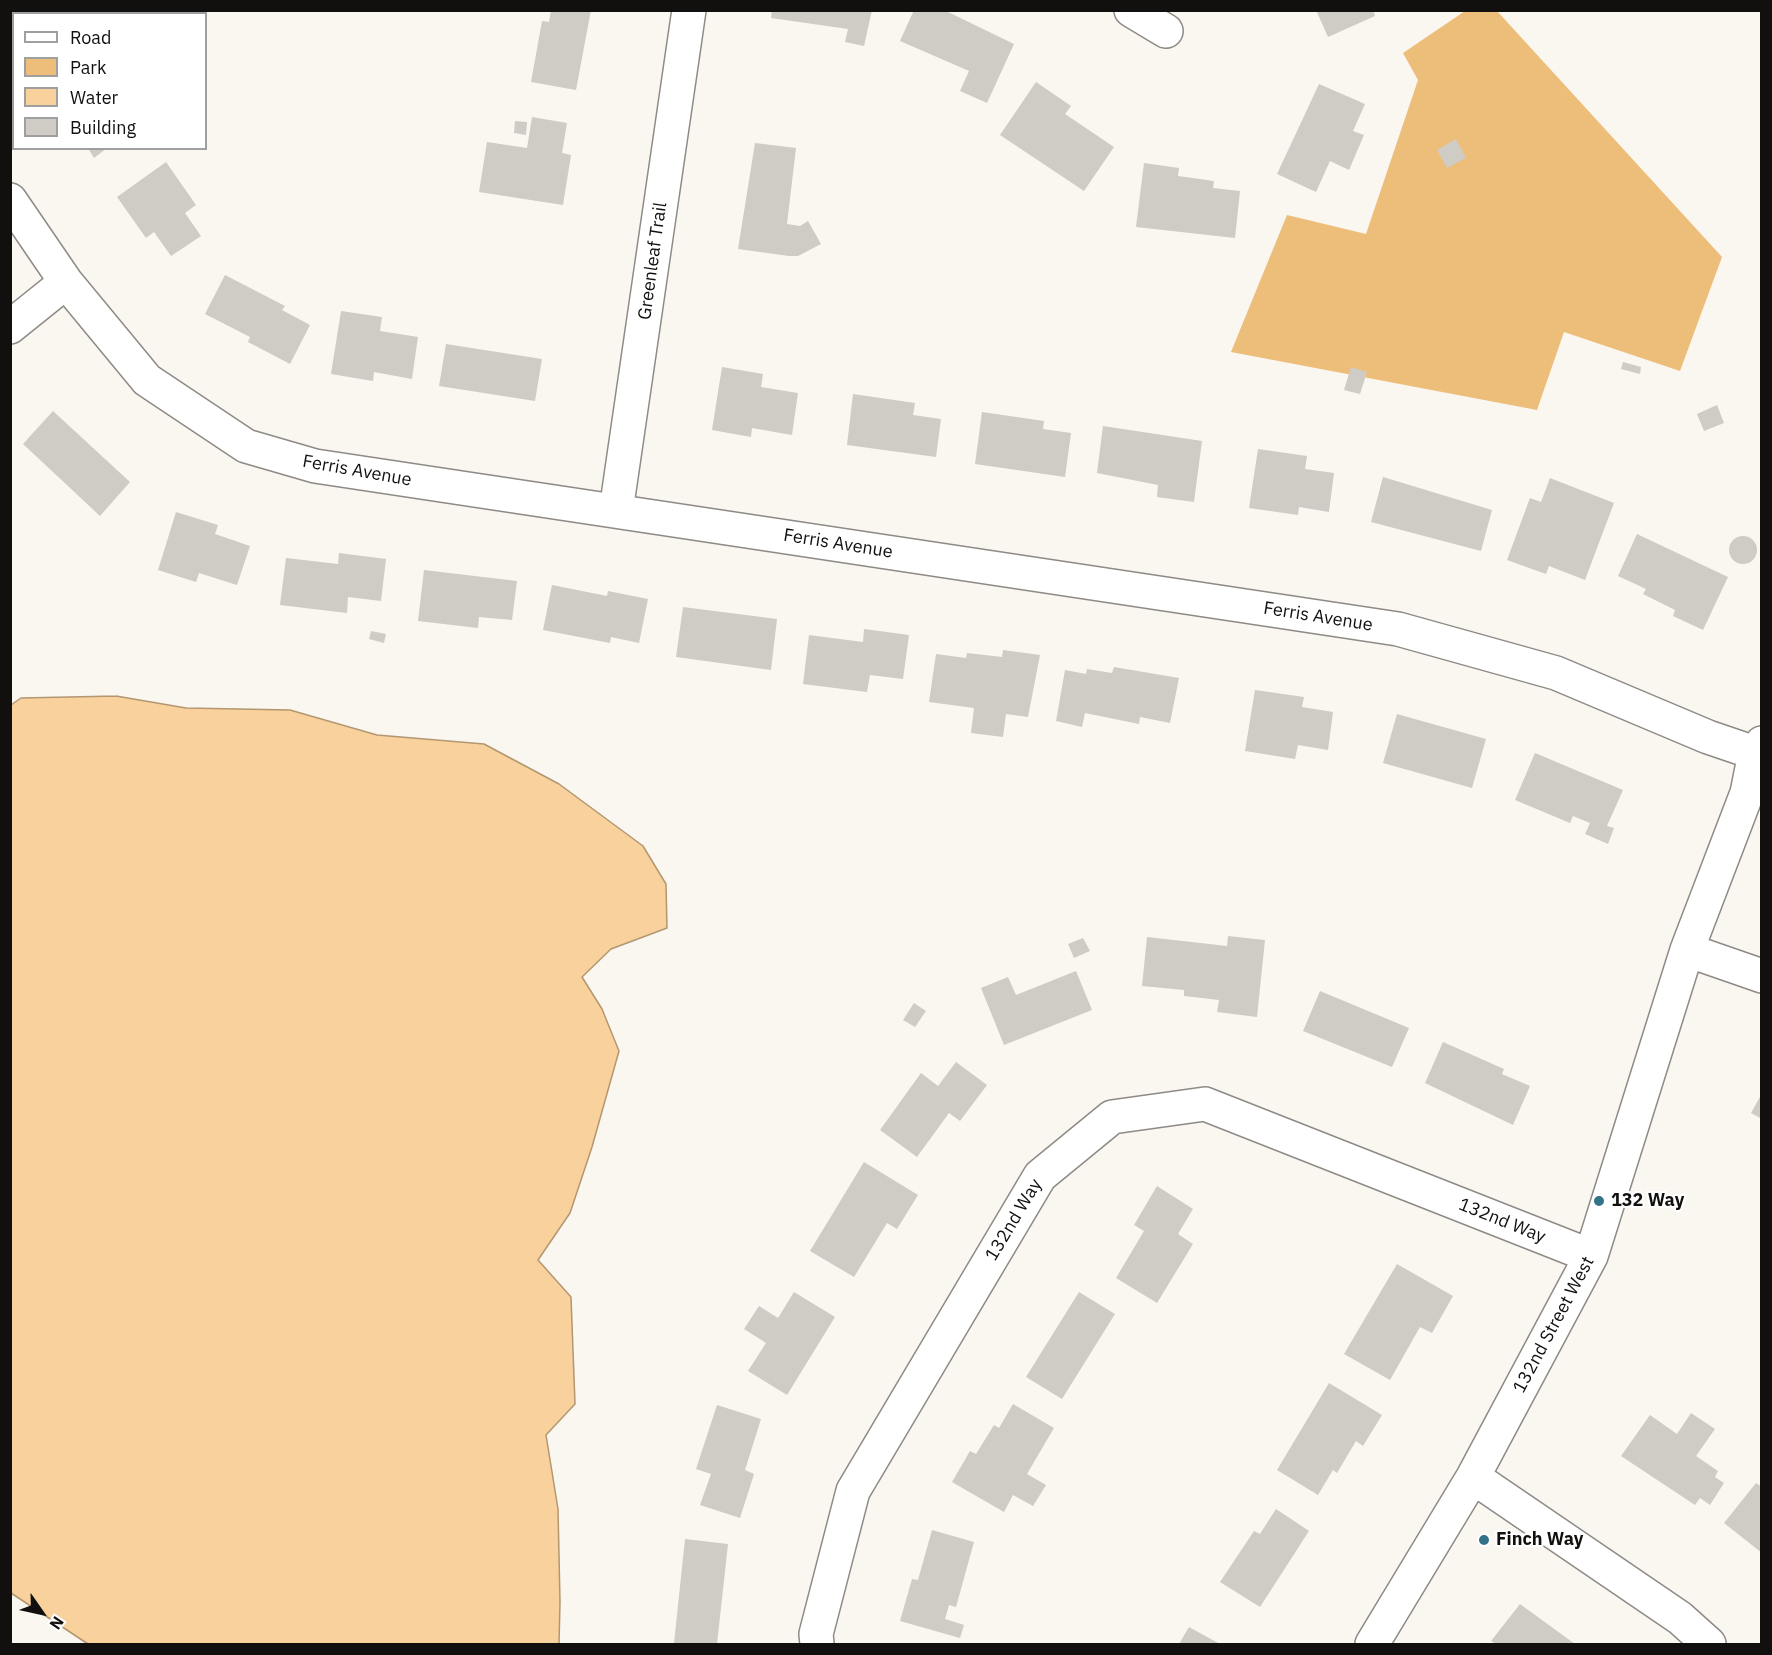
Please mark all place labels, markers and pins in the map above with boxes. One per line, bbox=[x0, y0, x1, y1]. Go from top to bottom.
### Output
place label: 132 Way bbox=[1611, 1190, 1684, 1212]
marker: 132 Way bbox=[1592, 1194, 1606, 1208]
place label: Finch Way bbox=[1496, 1529, 1583, 1551]
marker: Finch Way bbox=[1477, 1533, 1491, 1547]

